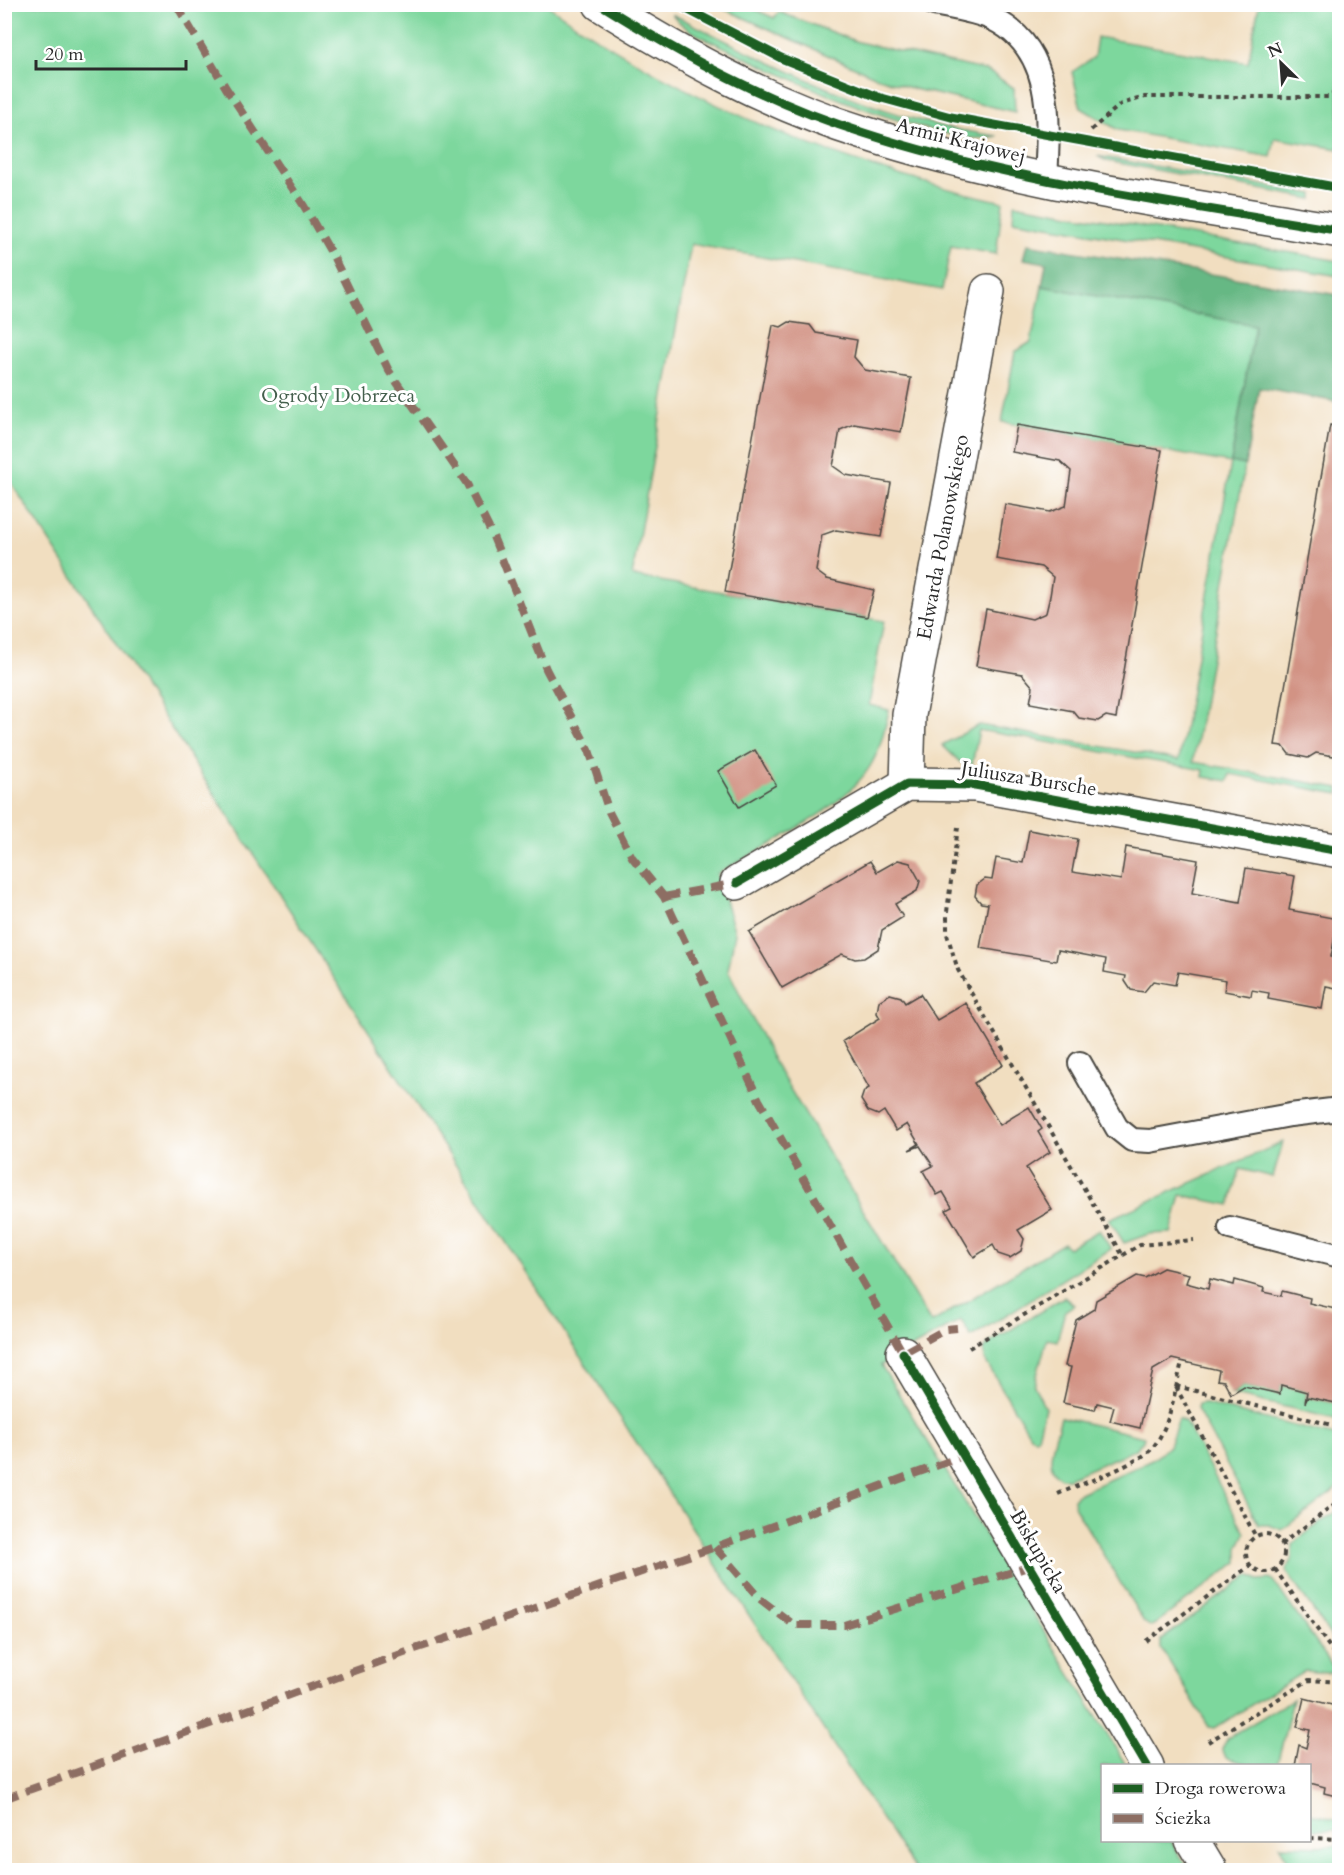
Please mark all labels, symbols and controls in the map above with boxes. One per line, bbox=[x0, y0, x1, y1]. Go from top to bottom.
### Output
scale bar bbox=[36, 33, 186, 71]
north arrow bbox=[1251, 33, 1311, 93]
text: N bbox=[1264, 37, 1286, 63]
text: 20 m bbox=[45, 42, 84, 67]
street label: Armii Krajowej bbox=[893, 111, 1029, 170]
park label: Ogrody Dobrzeca bbox=[261, 382, 415, 409]
street label: Edwarda Polanowskiego bbox=[910, 432, 975, 642]
street label: Juliusza Bursche bbox=[956, 754, 1099, 803]
street label: Biskupicka bbox=[1004, 1505, 1074, 1598]
legend bbox=[1101, 1764, 1311, 1842]
text: Droga rowerowa bbox=[1155, 1776, 1286, 1801]
text: Ścieżka bbox=[1155, 1806, 1211, 1831]

